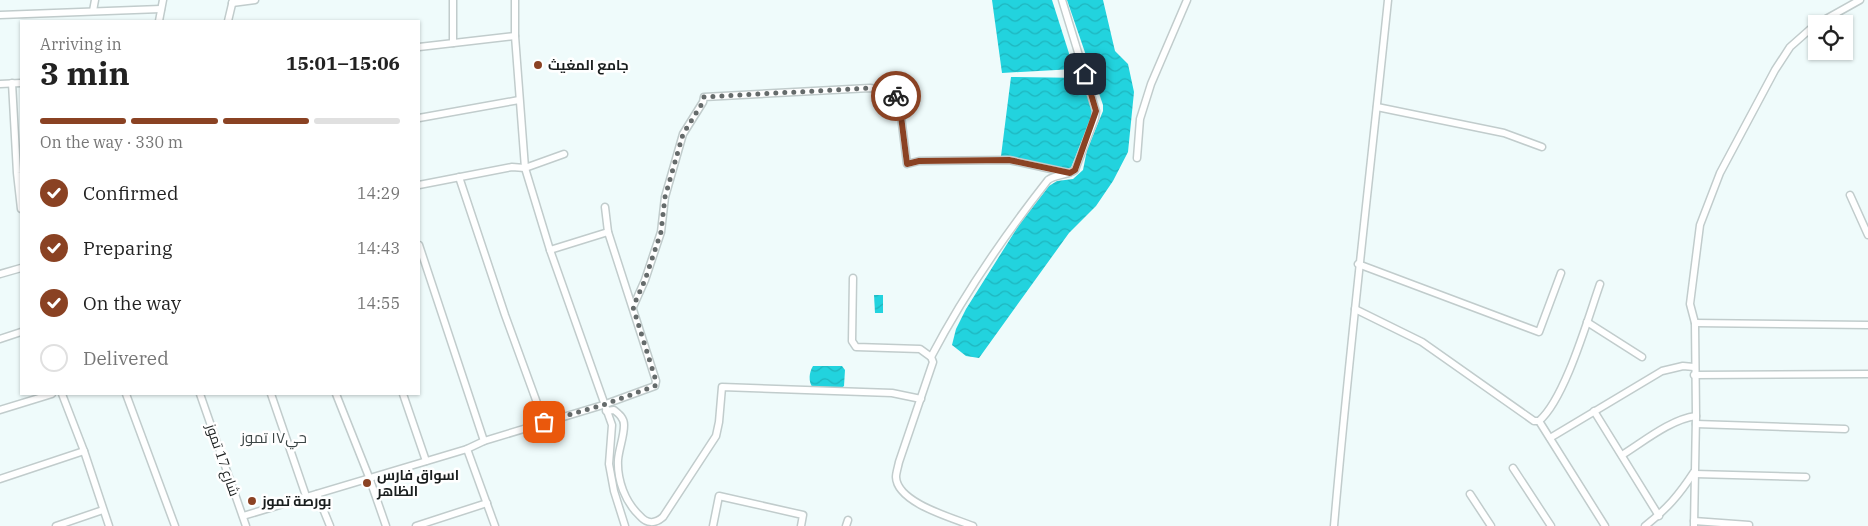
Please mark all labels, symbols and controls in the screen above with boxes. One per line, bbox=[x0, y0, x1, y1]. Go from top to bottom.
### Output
map controls bbox=[1808, 15, 1853, 60]
button: locate bbox=[1808, 15, 1853, 60]
text: Arriving in bbox=[40, 34, 122, 54]
text: 15:01–15:06 bbox=[286, 51, 400, 75]
text: 3 min bbox=[40, 52, 130, 94]
pin bbox=[1064, 53, 1106, 95]
place label: جامع المغيث bbox=[548, 56, 629, 75]
marker: جامع المغيث bbox=[532, 59, 544, 71]
icon: home bbox=[1071, 60, 1099, 88]
courier bbox=[871, 71, 921, 121]
icon: bike bbox=[882, 82, 910, 110]
text: On the way · 330 m bbox=[40, 132, 183, 152]
icon: check bbox=[40, 179, 68, 207]
text: Confirmed bbox=[83, 181, 178, 205]
text: 14:29 bbox=[357, 183, 400, 203]
icon: check bbox=[40, 234, 68, 262]
text: Preparing bbox=[83, 236, 172, 260]
text: 14:43 bbox=[357, 238, 400, 258]
icon: check bbox=[40, 289, 68, 317]
text: On the way bbox=[83, 291, 181, 315]
text: 14:55 bbox=[357, 293, 400, 313]
text: Delivered bbox=[83, 346, 169, 370]
pin bbox=[523, 401, 565, 443]
icon: bag bbox=[530, 408, 558, 436]
street label: شارع 17 تموز bbox=[202, 420, 244, 499]
district label: حي۱۷ تموز bbox=[240, 428, 307, 450]
place label: اسواق فارس الظاهر bbox=[376, 466, 459, 500]
marker: اسواق فارس الظاهر bbox=[361, 477, 373, 489]
place label: بورصة تموز bbox=[261, 492, 331, 510]
marker: بورصة تموز bbox=[246, 495, 258, 507]

